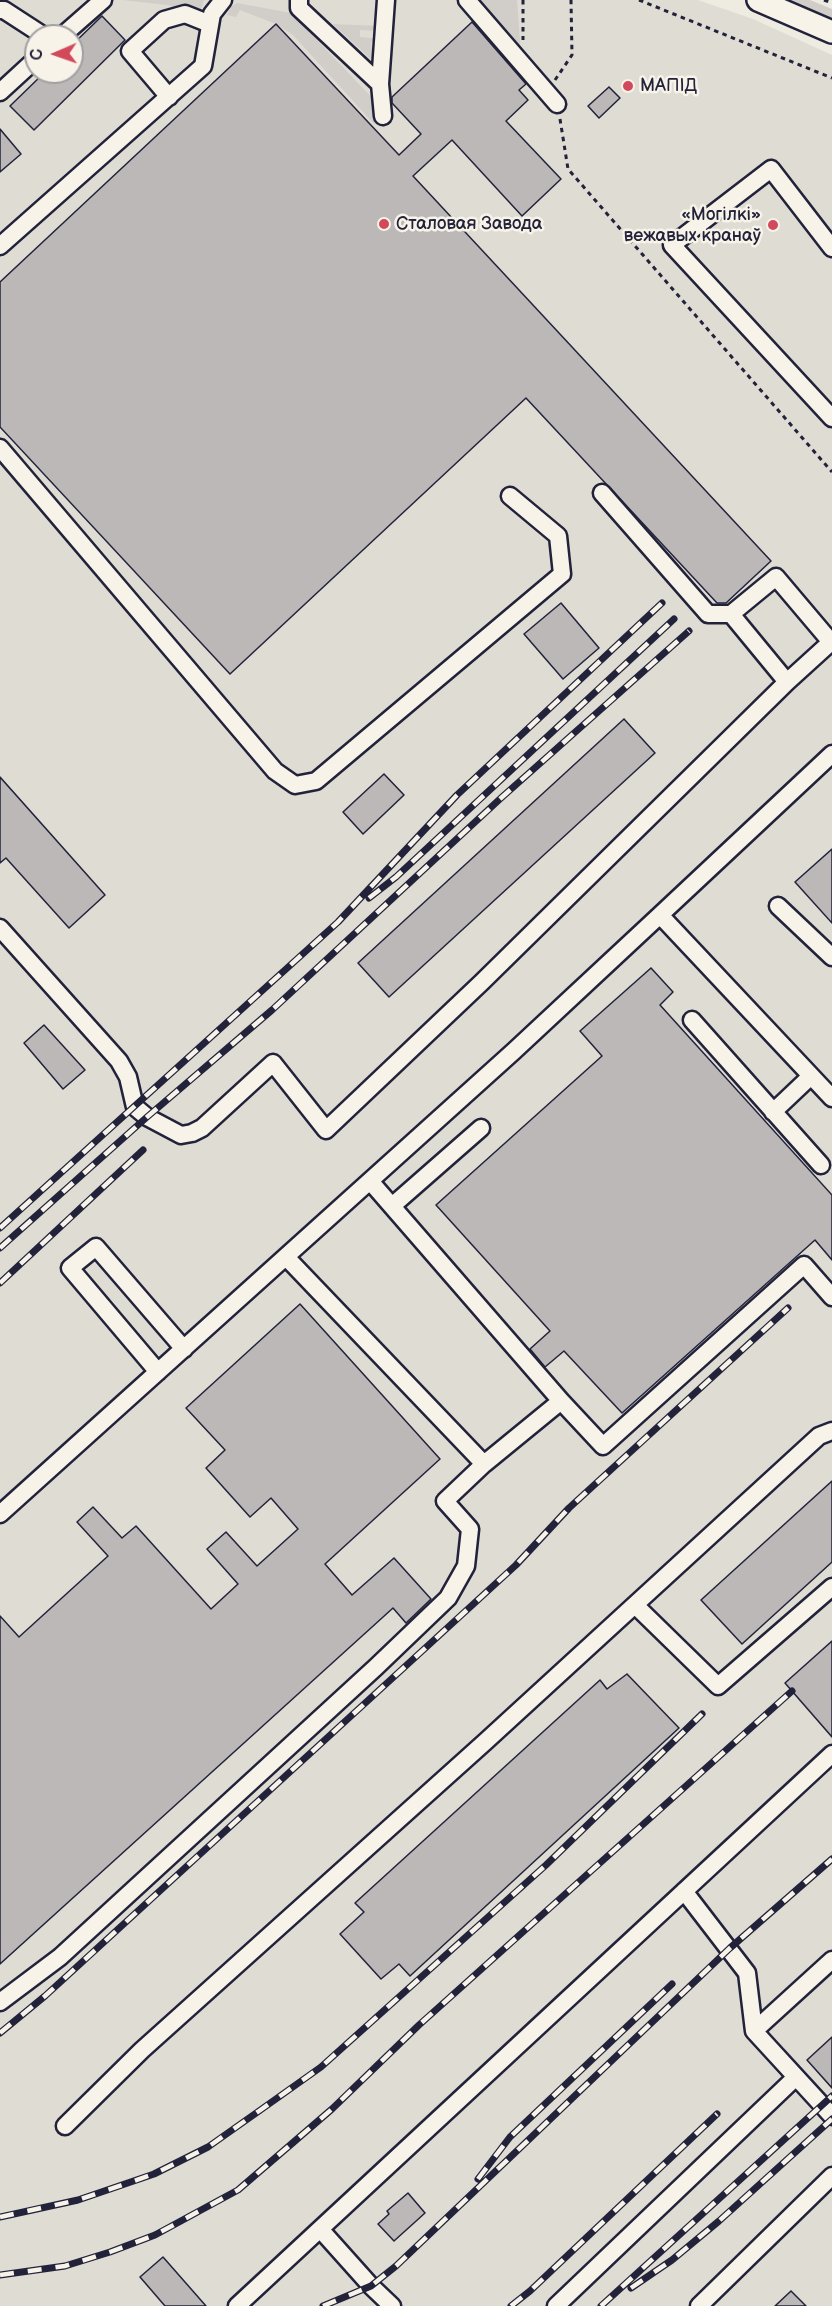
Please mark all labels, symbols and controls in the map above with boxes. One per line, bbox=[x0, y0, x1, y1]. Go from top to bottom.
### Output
north arrow bbox=[24, 24, 84, 84]
text: С bbox=[28, 49, 47, 60]
place label: МАПІД bbox=[640, 75, 697, 97]
marker: МАПІД bbox=[621, 79, 635, 93]
place label: «Могілкі» вежавых кранаў bbox=[624, 204, 761, 246]
place label: Сталовая Завода bbox=[396, 213, 542, 235]
marker: Сталовая Завода bbox=[377, 217, 391, 231]
marker: «Могілкі» вежавых кранаў bbox=[766, 218, 780, 232]

